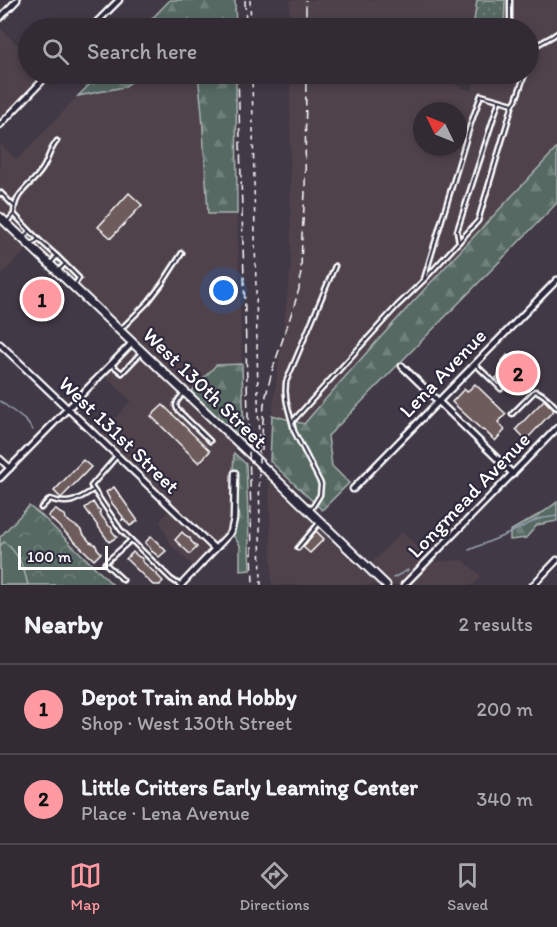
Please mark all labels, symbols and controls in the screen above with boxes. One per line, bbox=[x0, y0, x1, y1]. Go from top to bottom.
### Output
search box bbox=[18, 18, 539, 84]
icon: search bbox=[39, 35, 72, 68]
text: Search here bbox=[87, 38, 197, 65]
north arrow bbox=[413, 102, 467, 156]
pin: 1 bbox=[22, 276, 62, 322]
your location bbox=[209, 276, 238, 305]
street label: West 130th Street bbox=[138, 322, 273, 453]
street label: Lena Avenue bbox=[394, 323, 491, 422]
pin: 2 bbox=[498, 350, 538, 395]
street label: West 131st Street bbox=[54, 371, 185, 499]
street label: Longmead Avenue bbox=[402, 426, 535, 563]
scale bar bbox=[18, 543, 108, 570]
text: 100 m bbox=[27, 547, 71, 566]
text: Nearby bbox=[24, 608, 103, 640]
text: 2 results bbox=[459, 612, 533, 636]
text: Depot Train and Hobby bbox=[81, 684, 297, 711]
text: 1 bbox=[39, 697, 48, 721]
text: 200 m bbox=[477, 697, 533, 721]
text: Shop · West 130th Street bbox=[81, 711, 292, 735]
text: Little Critters Early Learning Center bbox=[81, 774, 418, 801]
text: 2 bbox=[38, 787, 49, 811]
text: 340 m bbox=[476, 787, 533, 811]
text: Place · Lena Avenue bbox=[81, 801, 250, 825]
tab: Map bbox=[69, 859, 102, 914]
tab: Directions bbox=[239, 859, 310, 914]
tab: Saved bbox=[447, 859, 488, 914]

